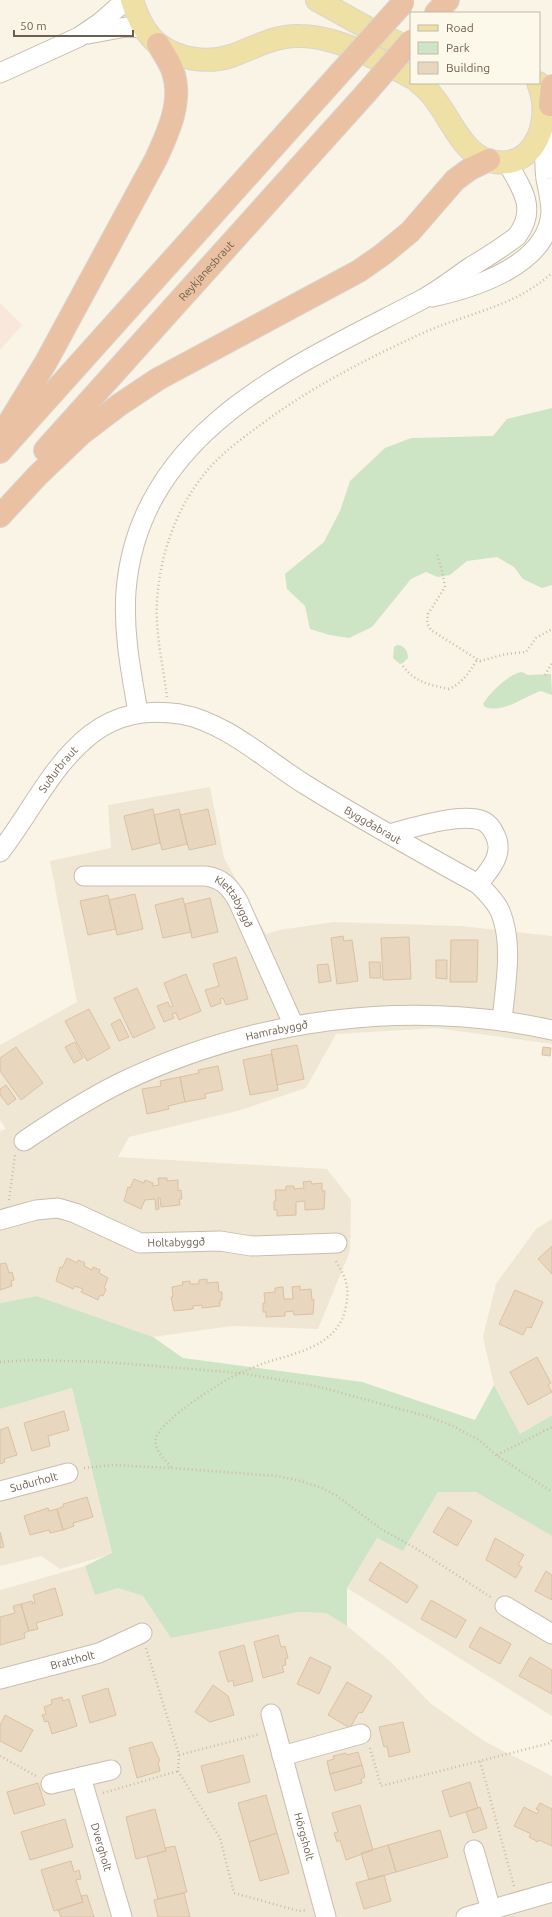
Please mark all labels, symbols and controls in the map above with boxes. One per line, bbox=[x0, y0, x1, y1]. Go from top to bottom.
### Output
scale bar bbox=[14, 12, 133, 38]
legend bbox=[410, 12, 540, 84]
text: 50 m bbox=[20, 19, 47, 32]
text: Road bbox=[446, 21, 474, 34]
text: Park bbox=[446, 41, 470, 54]
text: Building bbox=[446, 61, 490, 74]
street label: Reykjanesbraut bbox=[176, 238, 237, 303]
street label: Suðurbraut bbox=[36, 743, 80, 795]
street label: Byggðabraut bbox=[342, 804, 404, 846]
street label: Klettabyggð bbox=[213, 873, 255, 929]
street label: Hamrabyggð bbox=[244, 1018, 309, 1043]
street label: Holtabyggð bbox=[147, 1235, 205, 1249]
street label: Suðurholt bbox=[9, 1470, 60, 1494]
street label: Brattholt bbox=[49, 1648, 97, 1672]
street label: Hörgsholt bbox=[292, 1811, 317, 1863]
street label: Dvergholt bbox=[89, 1822, 114, 1873]

